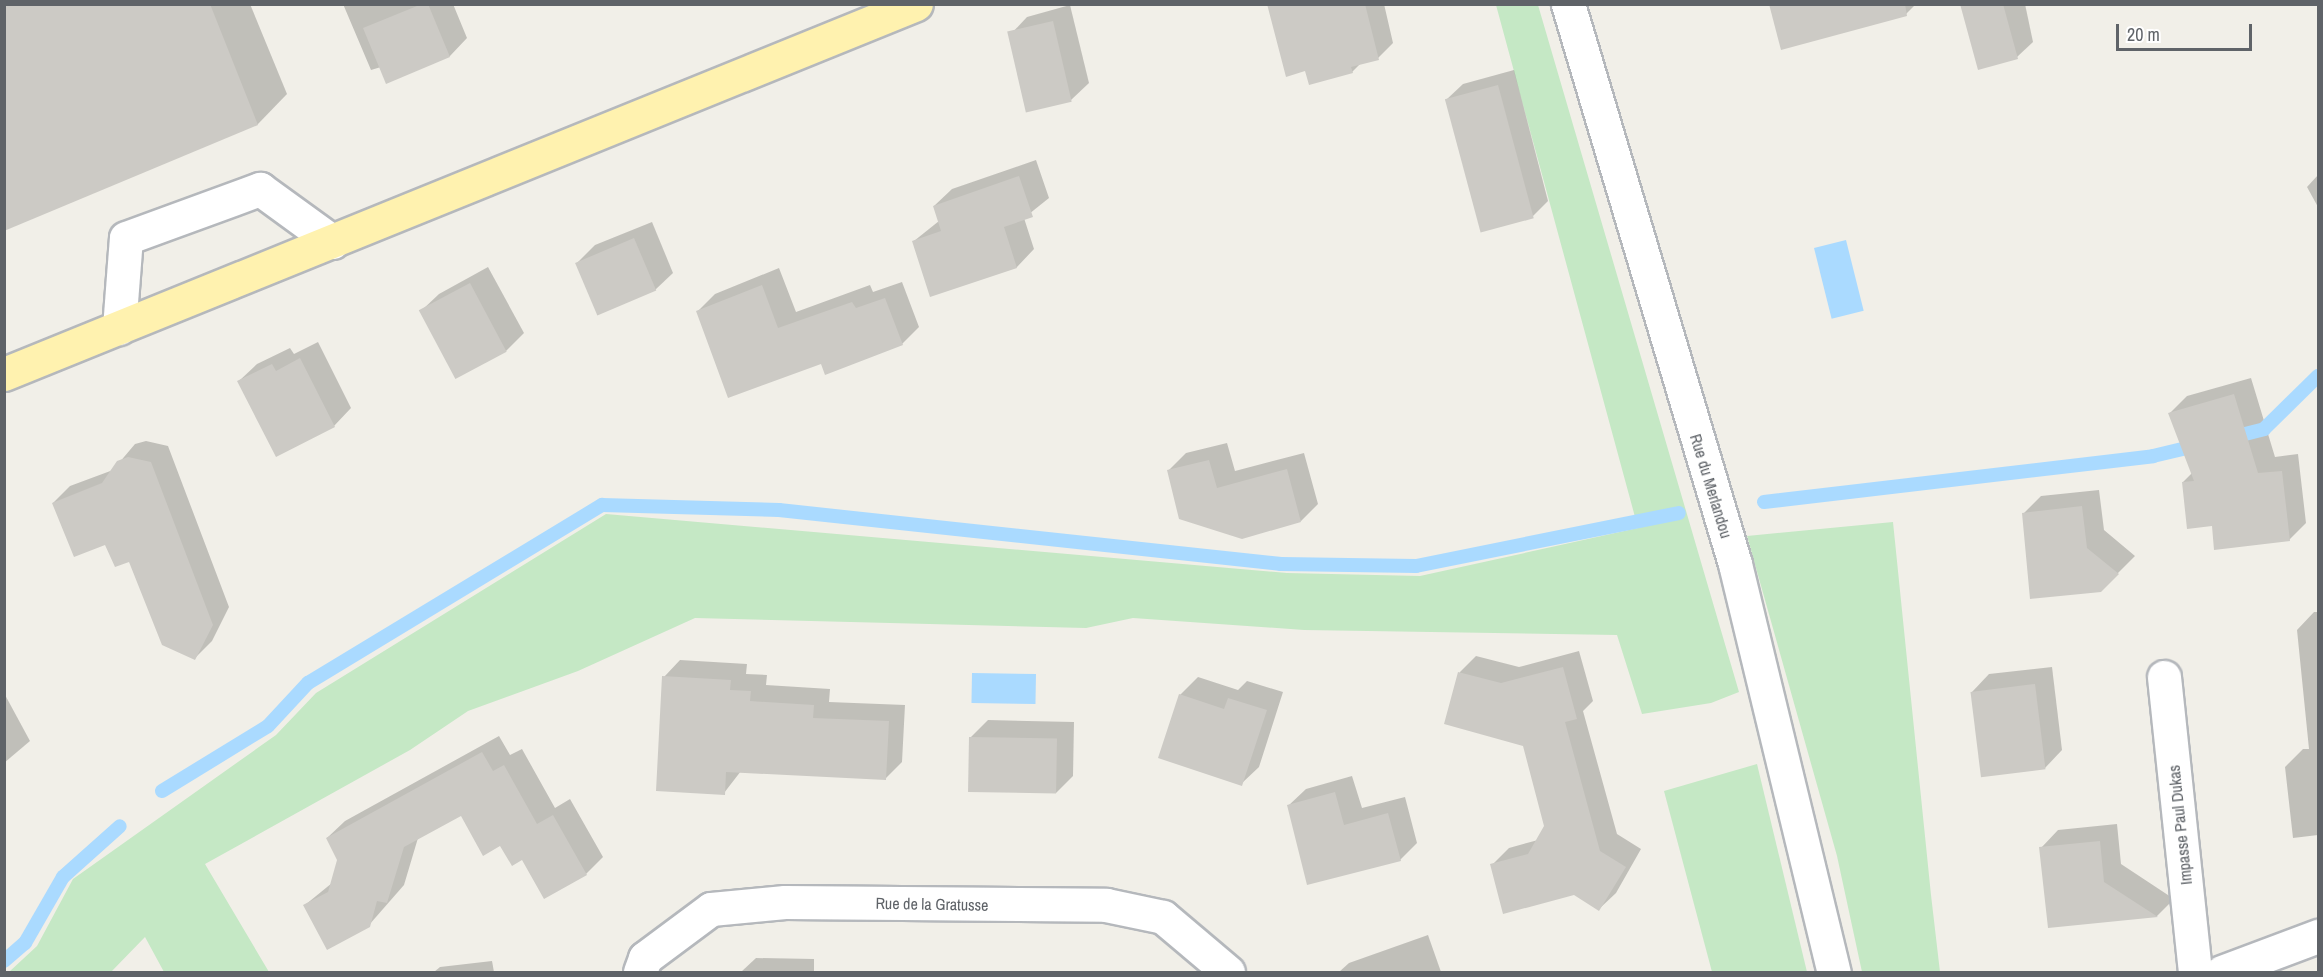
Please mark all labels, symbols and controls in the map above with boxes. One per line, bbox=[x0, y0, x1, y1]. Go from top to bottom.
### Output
scale bar bbox=[2119, 12, 2256, 50]
text: 20 m bbox=[2127, 22, 2160, 47]
street label: Rue du Merlandou bbox=[1686, 432, 1736, 540]
street label: Impasse Paul Dukas bbox=[2164, 764, 2196, 886]
street label: Rue de la Gratusse bbox=[875, 893, 989, 915]

